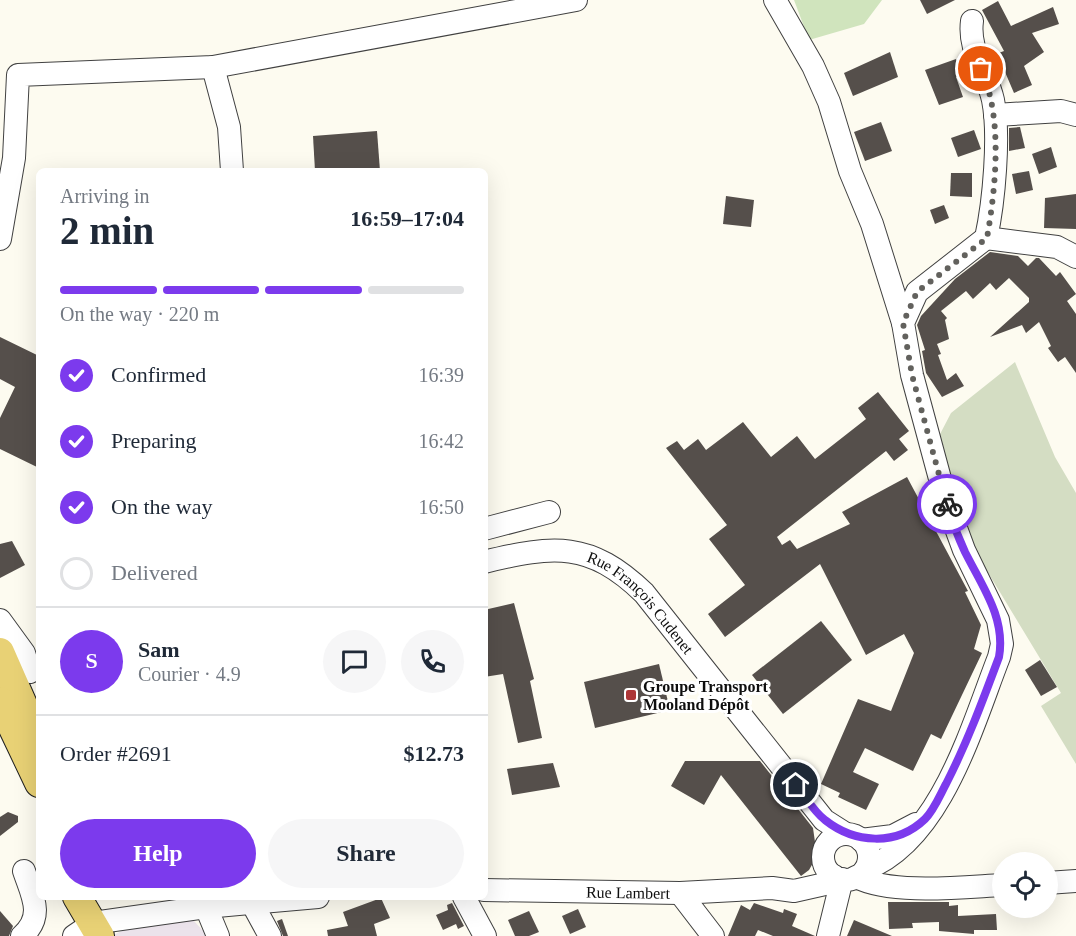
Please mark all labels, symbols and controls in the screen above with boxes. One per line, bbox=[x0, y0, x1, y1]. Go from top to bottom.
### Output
pin bbox=[955, 43, 1006, 94]
icon: bag bbox=[964, 52, 997, 85]
text: Arriving in bbox=[60, 185, 149, 207]
text: 16:59–17:04 bbox=[350, 206, 464, 231]
text: 2 min bbox=[60, 209, 154, 252]
text: On the way · 220 m bbox=[60, 303, 219, 325]
icon: check bbox=[60, 359, 93, 392]
text: Confirmed bbox=[111, 362, 206, 387]
text: 16:39 bbox=[418, 364, 464, 386]
icon: check bbox=[60, 425, 93, 458]
text: Preparing bbox=[111, 428, 197, 453]
text: 16:42 bbox=[418, 430, 464, 452]
courier bbox=[917, 474, 977, 534]
icon: bike bbox=[931, 488, 964, 521]
icon: check bbox=[60, 491, 93, 524]
text: On the way bbox=[111, 494, 212, 519]
text: 16:50 bbox=[418, 496, 464, 518]
street label: Rue François Cudenet bbox=[585, 548, 697, 657]
text: Delivered bbox=[111, 560, 198, 585]
button: chat bbox=[323, 630, 386, 693]
button: phone bbox=[401, 630, 464, 693]
text: Sam bbox=[138, 637, 180, 662]
text: S bbox=[85, 648, 98, 673]
text: Courier · 4.9 bbox=[138, 663, 241, 685]
place label: Groupe Transport Mooland Dépôt bbox=[643, 678, 769, 714]
marker: Groupe Transport Mooland Dépôt bbox=[624, 688, 638, 702]
text: Order #2691 bbox=[60, 741, 172, 766]
text: $12.73 bbox=[404, 741, 464, 766]
pin bbox=[770, 759, 821, 810]
icon: home bbox=[779, 768, 812, 801]
button: Help bbox=[60, 819, 256, 888]
button: Share bbox=[268, 819, 464, 888]
map controls bbox=[992, 852, 1058, 918]
button: locate bbox=[992, 852, 1058, 918]
street label: Rue Lambert bbox=[586, 883, 671, 901]

